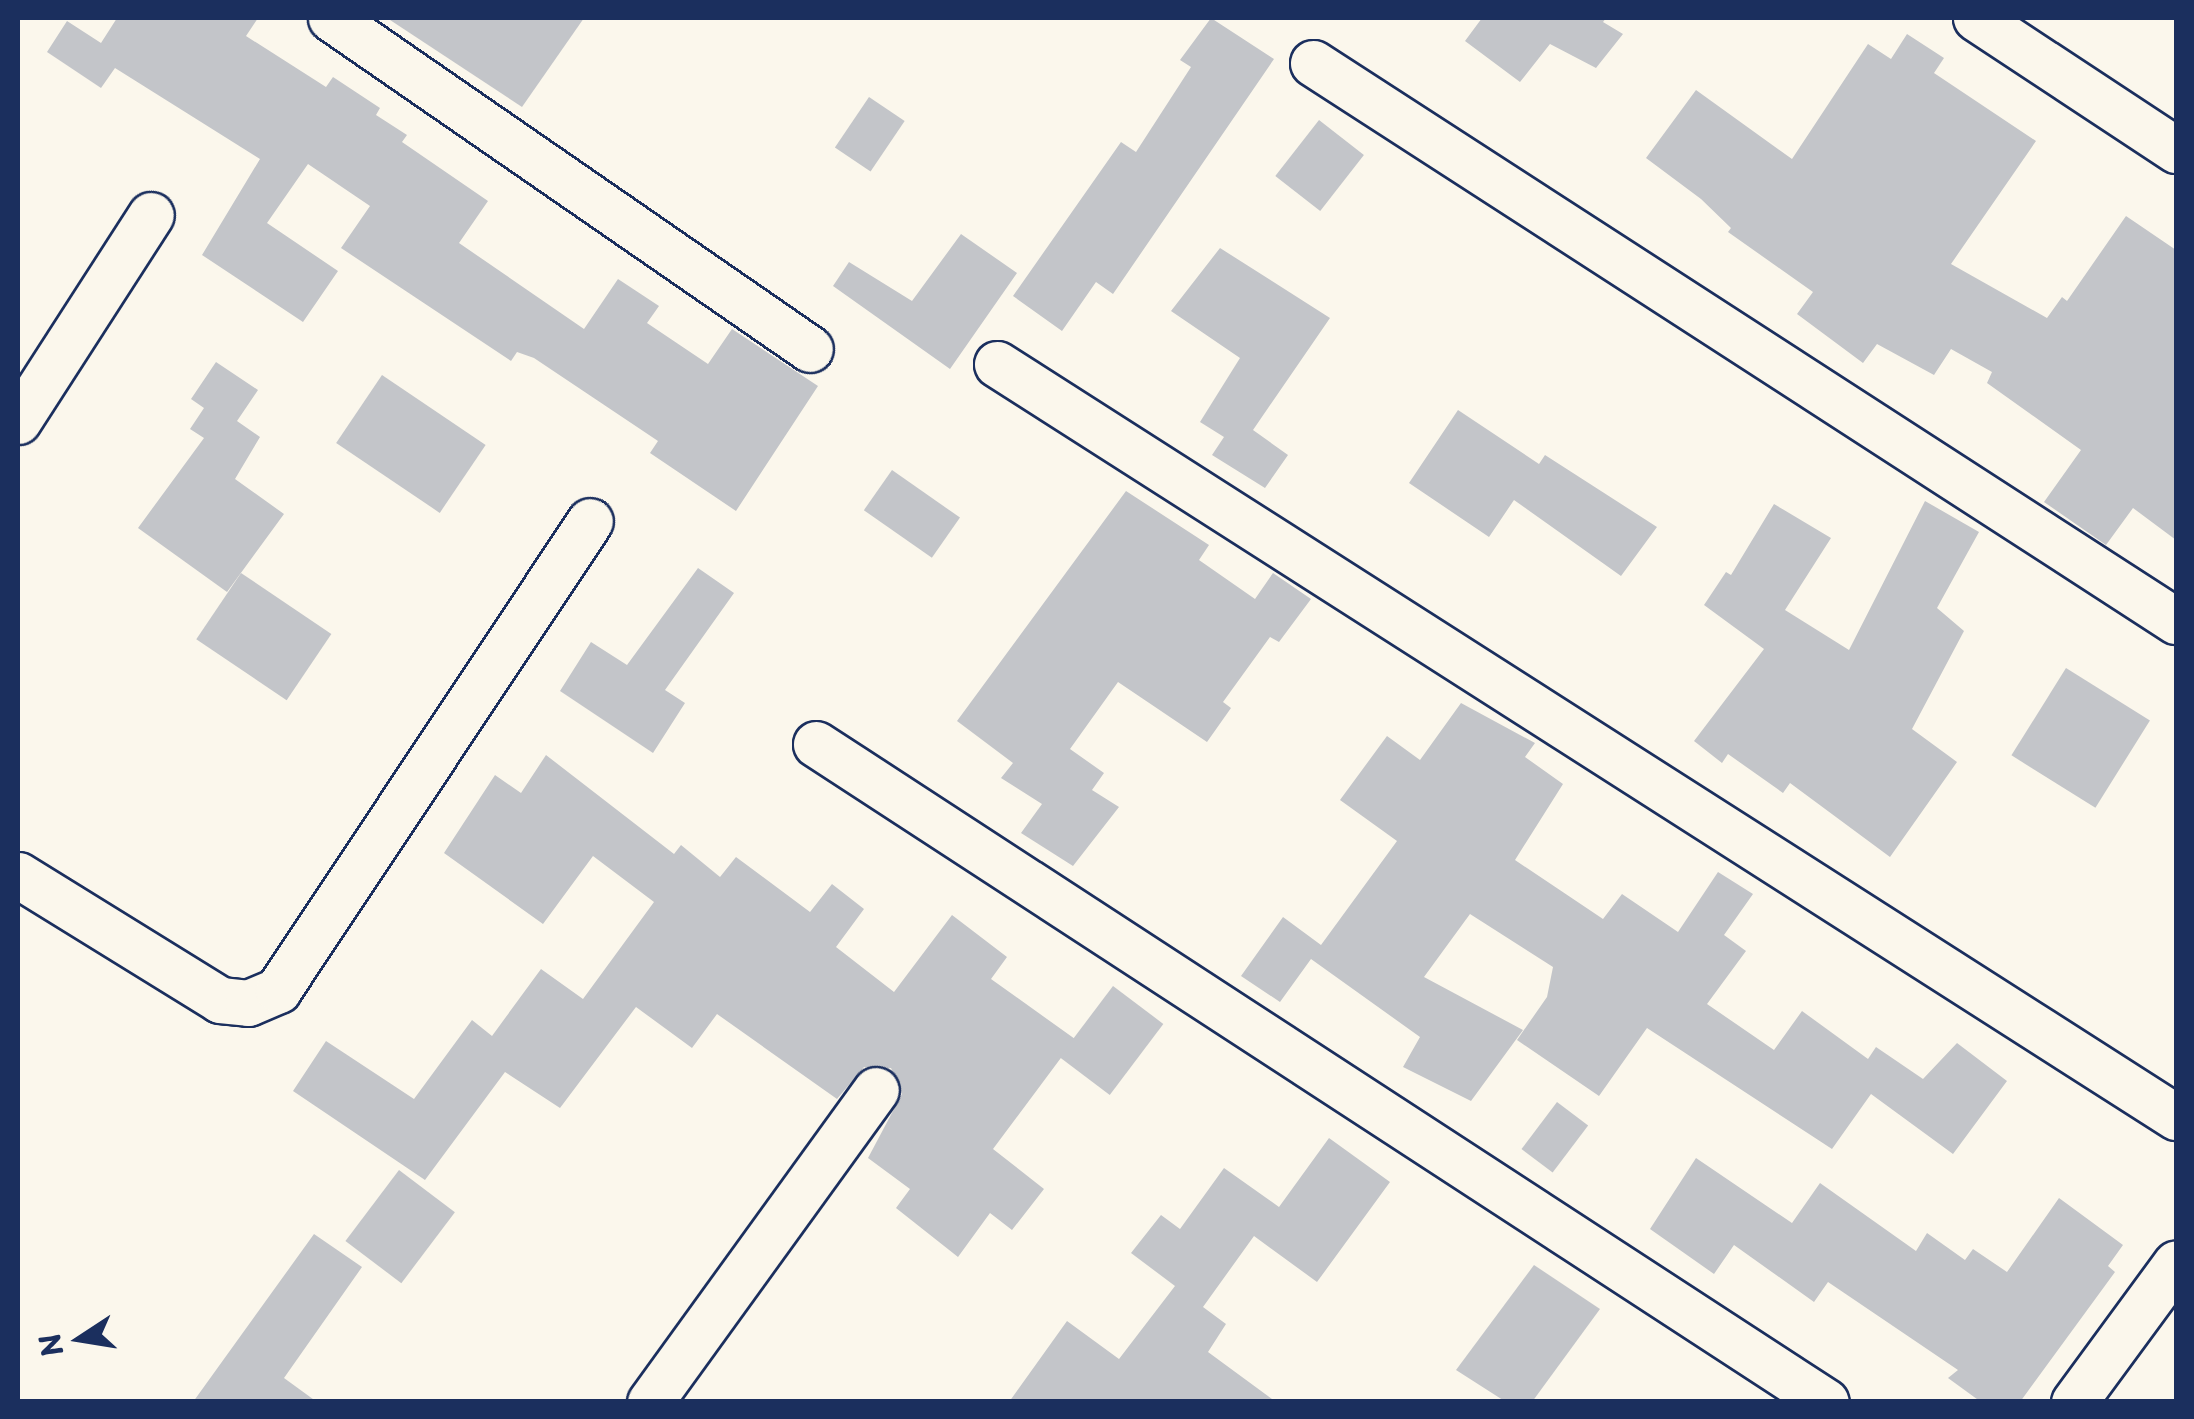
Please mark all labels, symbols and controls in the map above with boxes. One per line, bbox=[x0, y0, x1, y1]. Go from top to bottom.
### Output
north arrow bbox=[30, 1289, 130, 1389]
text: N bbox=[27, 1330, 74, 1361]

